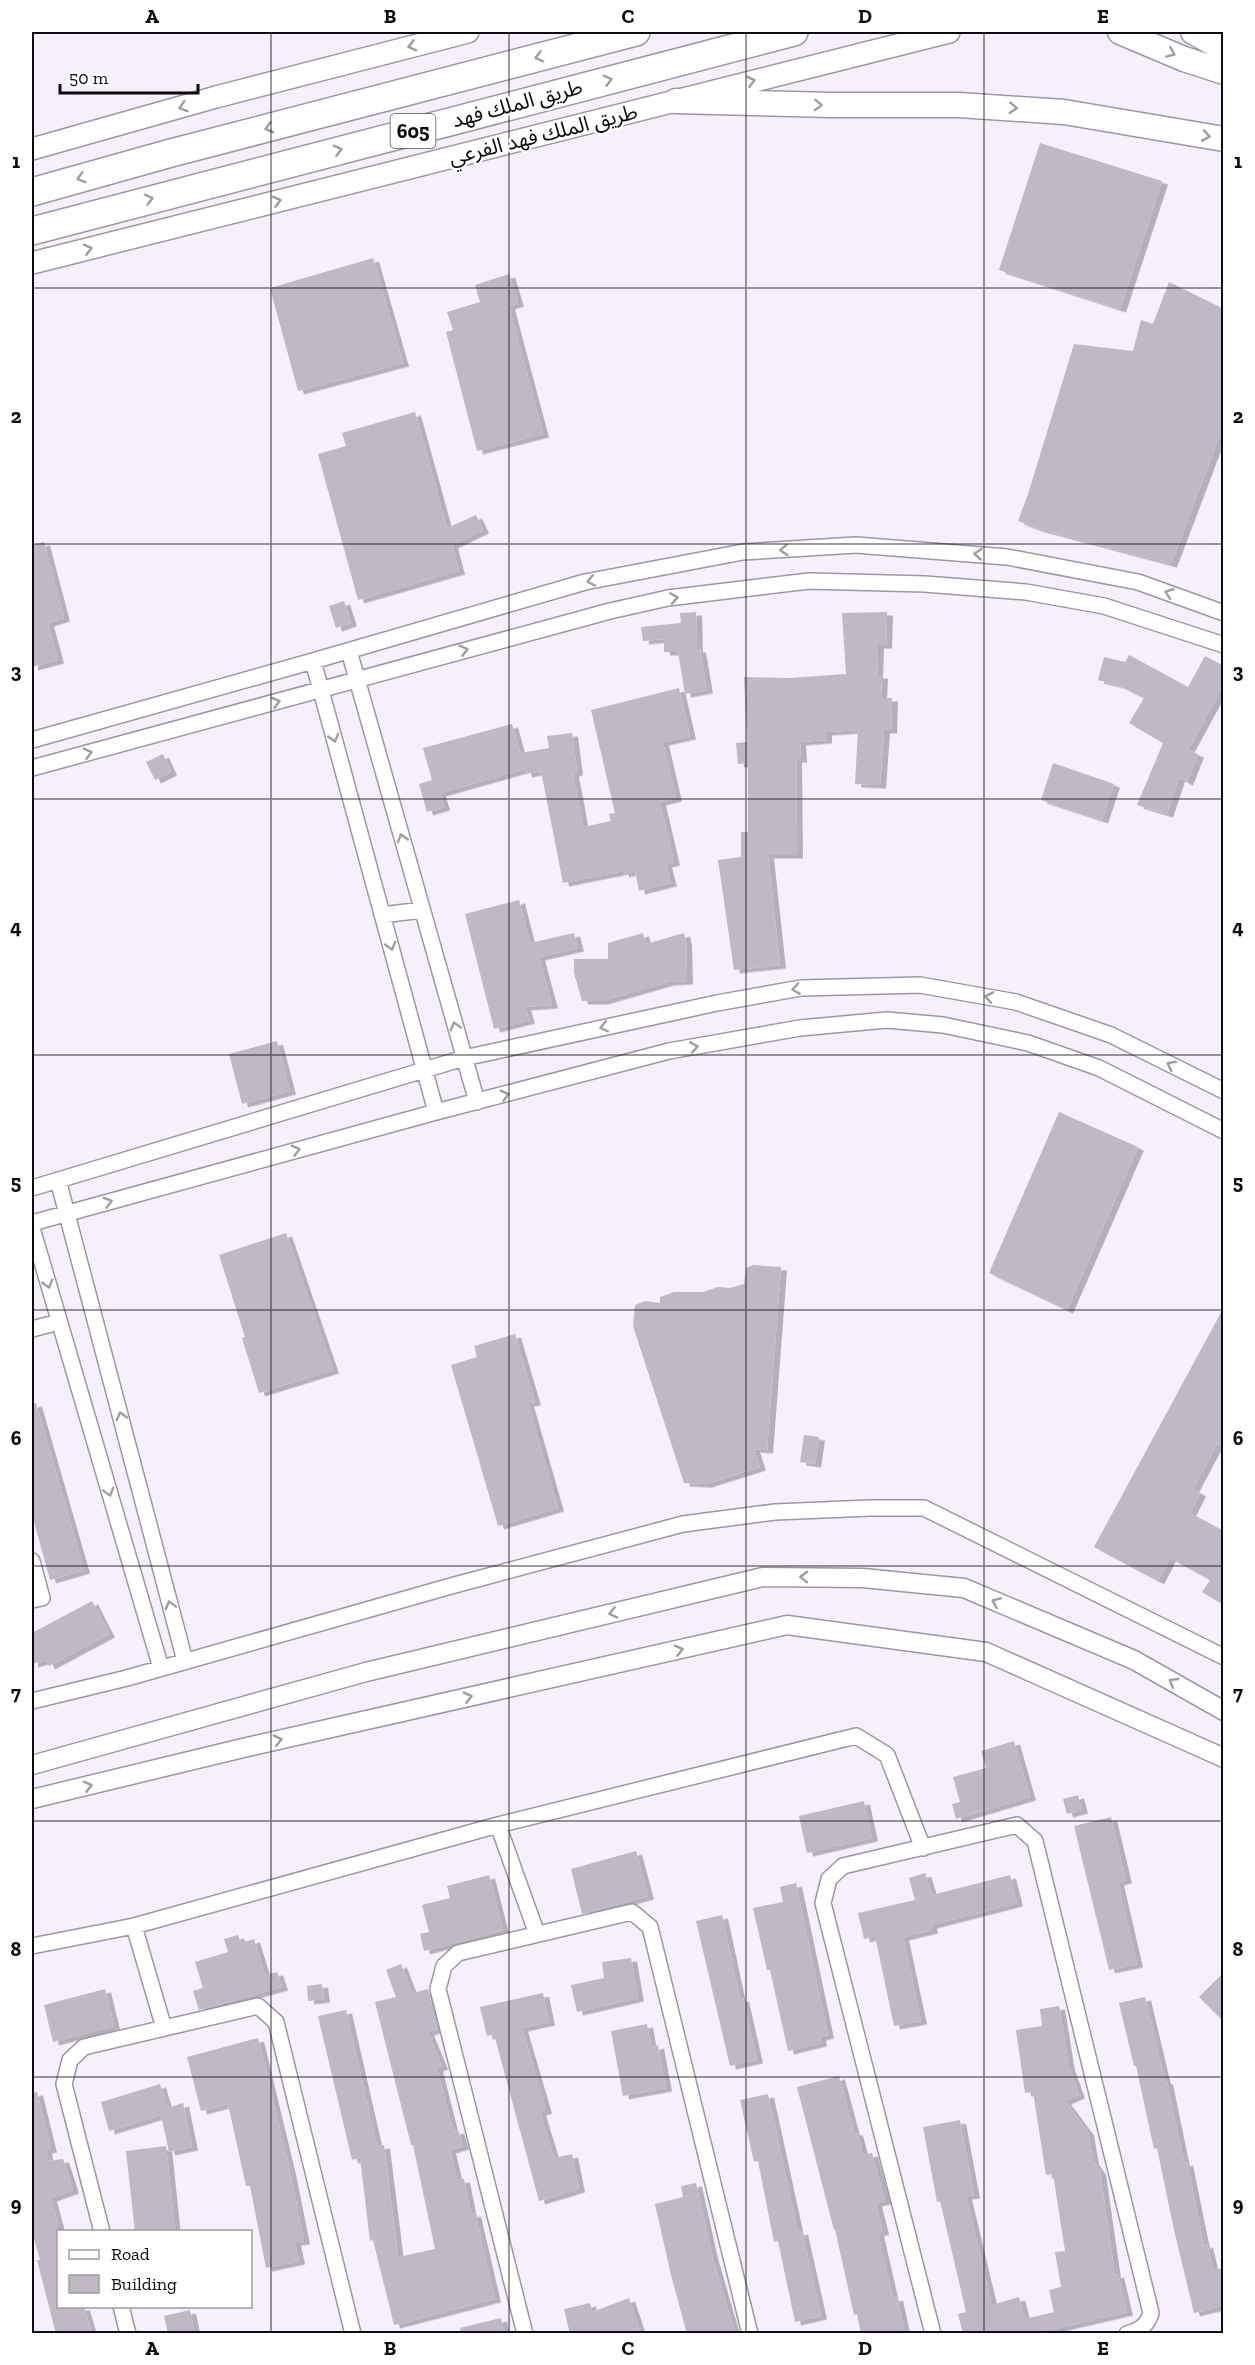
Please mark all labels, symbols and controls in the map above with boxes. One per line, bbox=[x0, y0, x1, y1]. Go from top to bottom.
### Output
text: A bbox=[145, 4, 159, 28]
text: B bbox=[384, 4, 396, 28]
text: C bbox=[622, 4, 635, 28]
text: D bbox=[858, 4, 872, 28]
text: E bbox=[1097, 4, 1109, 28]
one-way arrow bbox=[407, 39, 417, 52]
one-way arrow bbox=[1165, 46, 1176, 58]
one-way arrow bbox=[534, 50, 545, 62]
scale bar bbox=[60, 57, 198, 95]
text: 50 m bbox=[69, 67, 109, 89]
street label: طريق الملك فهد bbox=[449, 74, 585, 133]
one-way arrow bbox=[602, 75, 612, 87]
one-way arrow bbox=[746, 76, 756, 89]
street label: طريق الملك فهد الفرعي bbox=[446, 98, 641, 173]
one-way arrow bbox=[814, 99, 823, 111]
one-way arrow bbox=[178, 100, 189, 112]
one-way arrow bbox=[1009, 102, 1018, 115]
road number: 605 bbox=[390, 114, 436, 148]
one-way arrow bbox=[264, 120, 274, 133]
one-way arrow bbox=[1200, 129, 1210, 142]
one-way arrow bbox=[332, 145, 342, 158]
text: 1 bbox=[12, 149, 20, 173]
text: 1 bbox=[1234, 149, 1242, 173]
one-way arrow bbox=[76, 171, 86, 184]
one-way arrow bbox=[144, 194, 154, 207]
one-way arrow bbox=[272, 196, 282, 209]
one-way arrow bbox=[83, 243, 93, 256]
text: 2 bbox=[11, 404, 22, 428]
text: 2 bbox=[1233, 404, 1244, 428]
one-way arrow bbox=[779, 543, 788, 556]
one-way arrow bbox=[974, 548, 983, 561]
one-way arrow bbox=[587, 574, 597, 587]
one-way arrow bbox=[1164, 588, 1174, 601]
one-way arrow bbox=[669, 592, 678, 604]
one-way arrow bbox=[458, 645, 469, 657]
text: 3 bbox=[11, 659, 22, 683]
text: 3 bbox=[1233, 659, 1244, 683]
one-way arrow bbox=[270, 697, 281, 709]
one-way arrow bbox=[327, 732, 339, 743]
one-way arrow bbox=[82, 748, 93, 760]
one-way arrow bbox=[397, 833, 409, 844]
text: 4 bbox=[10, 915, 22, 939]
text: 4 bbox=[1232, 915, 1244, 939]
one-way arrow bbox=[384, 940, 396, 951]
one-way arrow bbox=[791, 983, 800, 995]
one-way arrow bbox=[985, 991, 995, 1004]
one-way arrow bbox=[600, 1020, 610, 1033]
one-way arrow bbox=[450, 1021, 462, 1031]
one-way arrow bbox=[688, 1041, 698, 1054]
one-way arrow bbox=[1167, 1061, 1178, 1072]
one-way arrow bbox=[500, 1089, 510, 1102]
one-way arrow bbox=[290, 1145, 301, 1157]
text: 5 bbox=[11, 1170, 21, 1194]
text: 5 bbox=[1233, 1170, 1243, 1194]
one-way arrow bbox=[102, 1197, 113, 1209]
one-way arrow bbox=[41, 1279, 53, 1289]
one-way arrow bbox=[115, 1411, 128, 1421]
text: 6 bbox=[11, 1426, 22, 1450]
text: 6 bbox=[1233, 1426, 1244, 1450]
one-way arrow bbox=[102, 1486, 114, 1497]
one-way arrow bbox=[799, 1571, 808, 1583]
one-way arrow bbox=[991, 1597, 1002, 1609]
one-way arrow bbox=[165, 1600, 177, 1610]
one-way arrow bbox=[608, 1605, 618, 1618]
one-way arrow bbox=[674, 1644, 684, 1657]
one-way arrow bbox=[1169, 1678, 1179, 1690]
text: 7 bbox=[11, 1681, 21, 1705]
text: 7 bbox=[1233, 1681, 1243, 1705]
one-way arrow bbox=[463, 1692, 473, 1705]
one-way arrow bbox=[273, 1735, 283, 1748]
one-way arrow bbox=[83, 1780, 93, 1793]
text: 8 bbox=[11, 1937, 22, 1961]
text: 8 bbox=[1233, 1937, 1244, 1961]
text: 9 bbox=[11, 2192, 22, 2216]
text: 9 bbox=[1233, 2192, 1244, 2216]
legend bbox=[57, 2230, 252, 2308]
text: Road bbox=[111, 2243, 150, 2265]
text: Building bbox=[111, 2273, 177, 2295]
text: A bbox=[145, 2336, 159, 2360]
text: B bbox=[384, 2336, 396, 2360]
text: C bbox=[622, 2336, 635, 2360]
text: D bbox=[858, 2336, 872, 2360]
text: E bbox=[1097, 2336, 1109, 2360]

